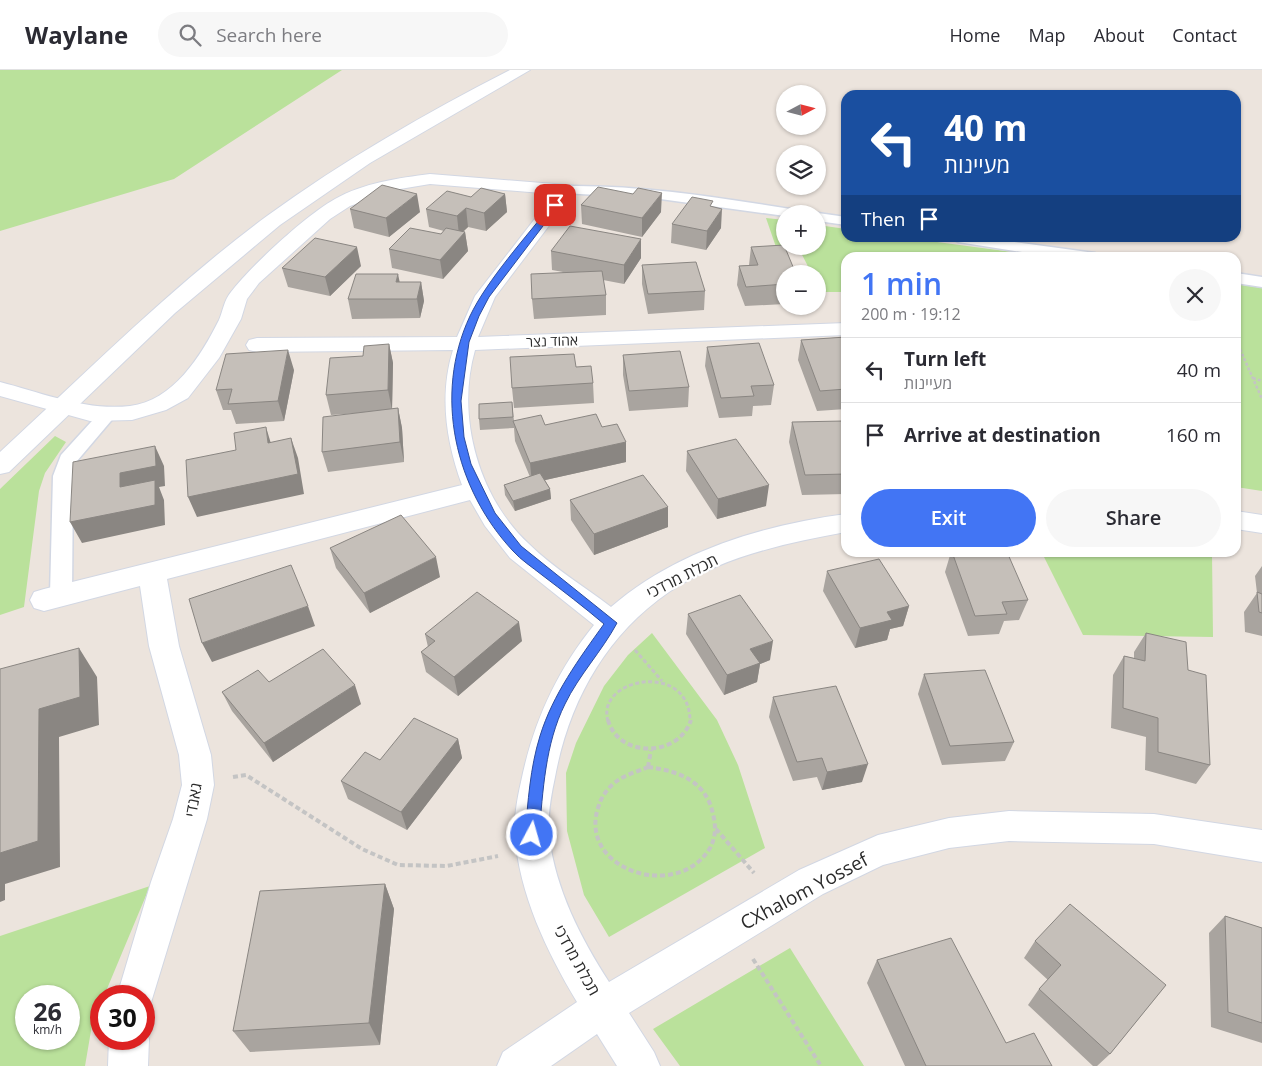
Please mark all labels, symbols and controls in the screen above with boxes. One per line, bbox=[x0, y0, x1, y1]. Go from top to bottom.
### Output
search box bbox=[158, 12, 508, 57]
text: Waylane bbox=[25, 18, 128, 51]
icon: search bbox=[176, 21, 204, 49]
text: Search here bbox=[216, 22, 322, 48]
text: Home bbox=[950, 23, 1000, 47]
text: Map bbox=[1028, 23, 1066, 47]
text: About bbox=[1094, 23, 1144, 47]
text: Contact bbox=[1172, 23, 1237, 47]
north arrow bbox=[776, 85, 826, 135]
map controls bbox=[776, 85, 826, 315]
text: 40 m bbox=[944, 104, 1027, 151]
icon: left bbox=[861, 110, 926, 175]
button: layers bbox=[776, 145, 826, 195]
text: מעיינות bbox=[944, 149, 1010, 179]
pin bbox=[534, 184, 576, 226]
icon: arrive bbox=[541, 191, 569, 219]
button: + bbox=[776, 205, 826, 255]
icon: arrive bbox=[915, 205, 943, 233]
text: Then bbox=[861, 206, 905, 232]
text: 1 min bbox=[861, 263, 942, 304]
button: − bbox=[776, 265, 826, 315]
button: close bbox=[1169, 269, 1221, 321]
text: 200 m · 19:12 bbox=[861, 303, 961, 325]
street label: אהוד נצר bbox=[526, 330, 578, 351]
text: Turn left bbox=[904, 346, 986, 372]
icon: left bbox=[861, 356, 889, 384]
text: 40 m bbox=[1177, 357, 1221, 383]
text: מעיינות bbox=[904, 372, 952, 394]
icon: arrive bbox=[861, 421, 889, 449]
text: Arrive at destination bbox=[904, 422, 1101, 448]
text: 160 m bbox=[1166, 422, 1221, 448]
button: Exit bbox=[861, 489, 1036, 547]
button: Share bbox=[1046, 489, 1221, 547]
street label: תכלת מרדכי bbox=[642, 549, 722, 603]
street label: גאנדי bbox=[179, 781, 207, 819]
position arrow bbox=[505, 808, 557, 860]
street label: CXhalom Yossef bbox=[736, 846, 874, 936]
street label: תכלת מרדכי bbox=[549, 921, 605, 999]
speed limit sign: 30 bbox=[90, 985, 155, 1050]
text: 26 bbox=[33, 994, 62, 1028]
text: km/h bbox=[33, 1021, 62, 1038]

